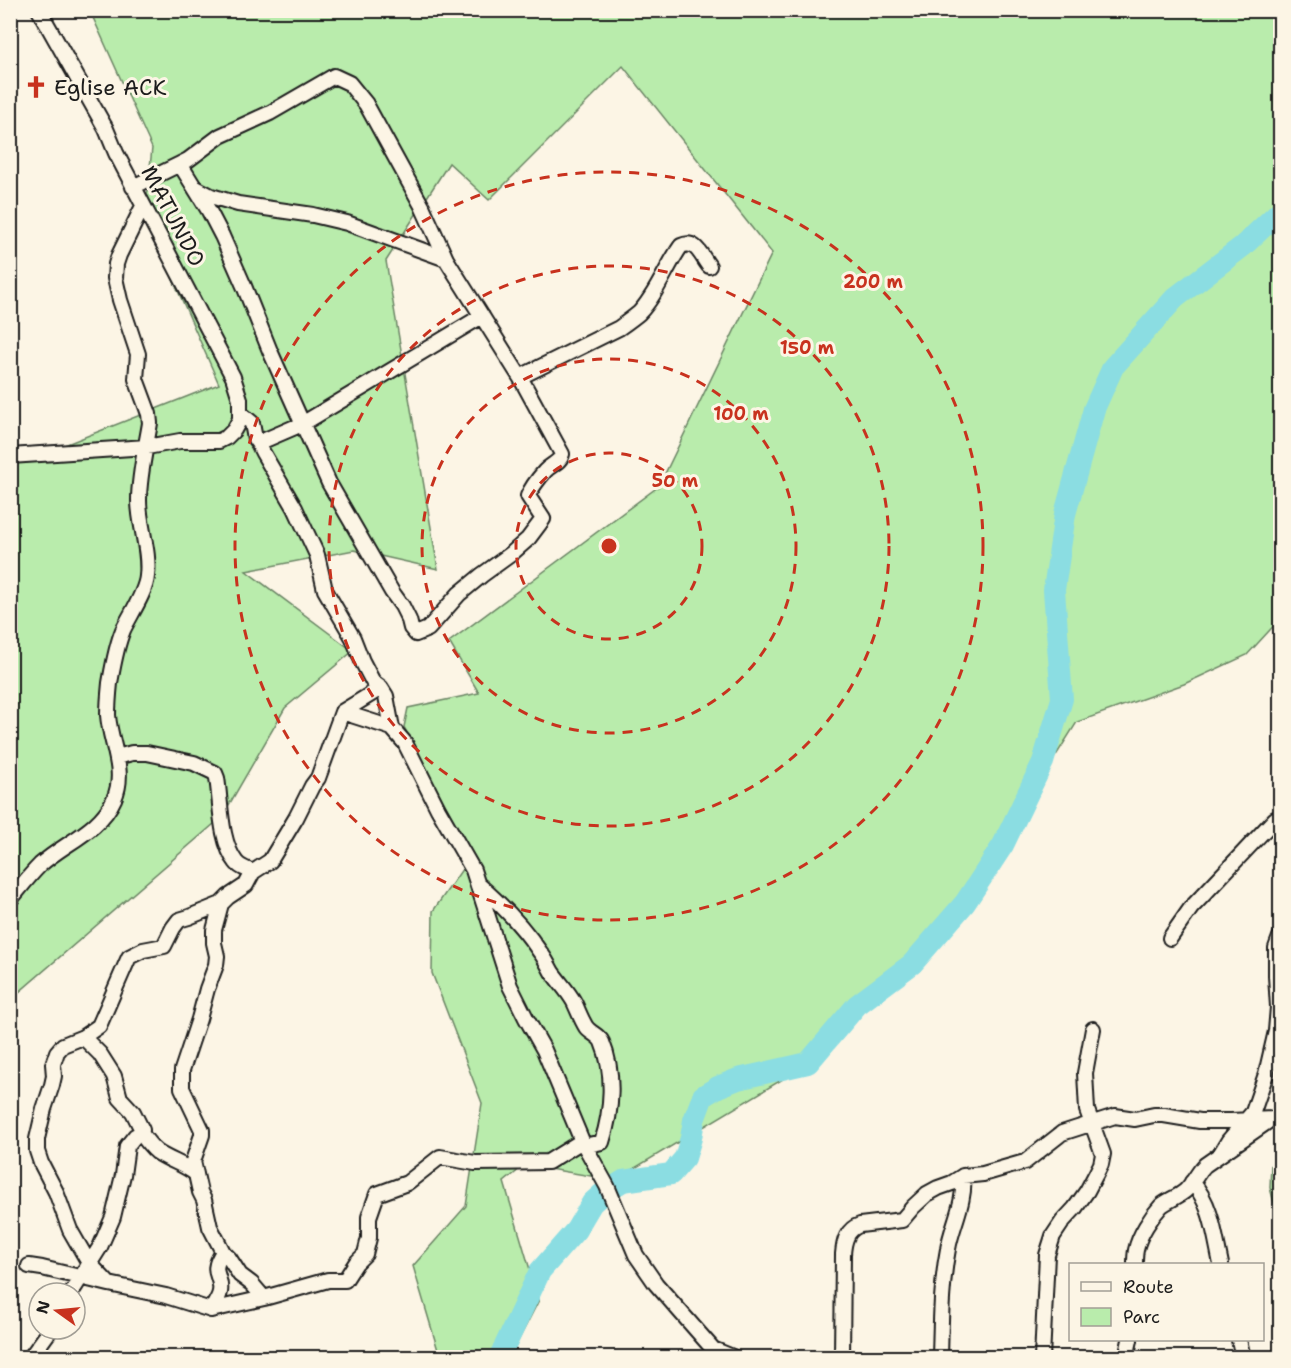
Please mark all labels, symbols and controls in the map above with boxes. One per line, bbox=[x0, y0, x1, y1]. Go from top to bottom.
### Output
place label: Eglise ACK bbox=[54, 73, 167, 102]
church icon: Eglise ACK bbox=[23, 74, 49, 100]
street label: MATUNDO bbox=[134, 160, 212, 272]
text: 200 m bbox=[843, 270, 904, 294]
text: 150 m bbox=[780, 336, 835, 360]
text: 100 m bbox=[713, 402, 769, 426]
text: 50 m bbox=[652, 469, 699, 493]
centre of rings bbox=[599, 536, 619, 556]
legend bbox=[1069, 1263, 1264, 1341]
text: Route bbox=[1123, 1275, 1174, 1299]
north arrow bbox=[27, 1281, 87, 1341]
text: N bbox=[31, 1298, 55, 1316]
text: Parc bbox=[1123, 1305, 1160, 1329]

